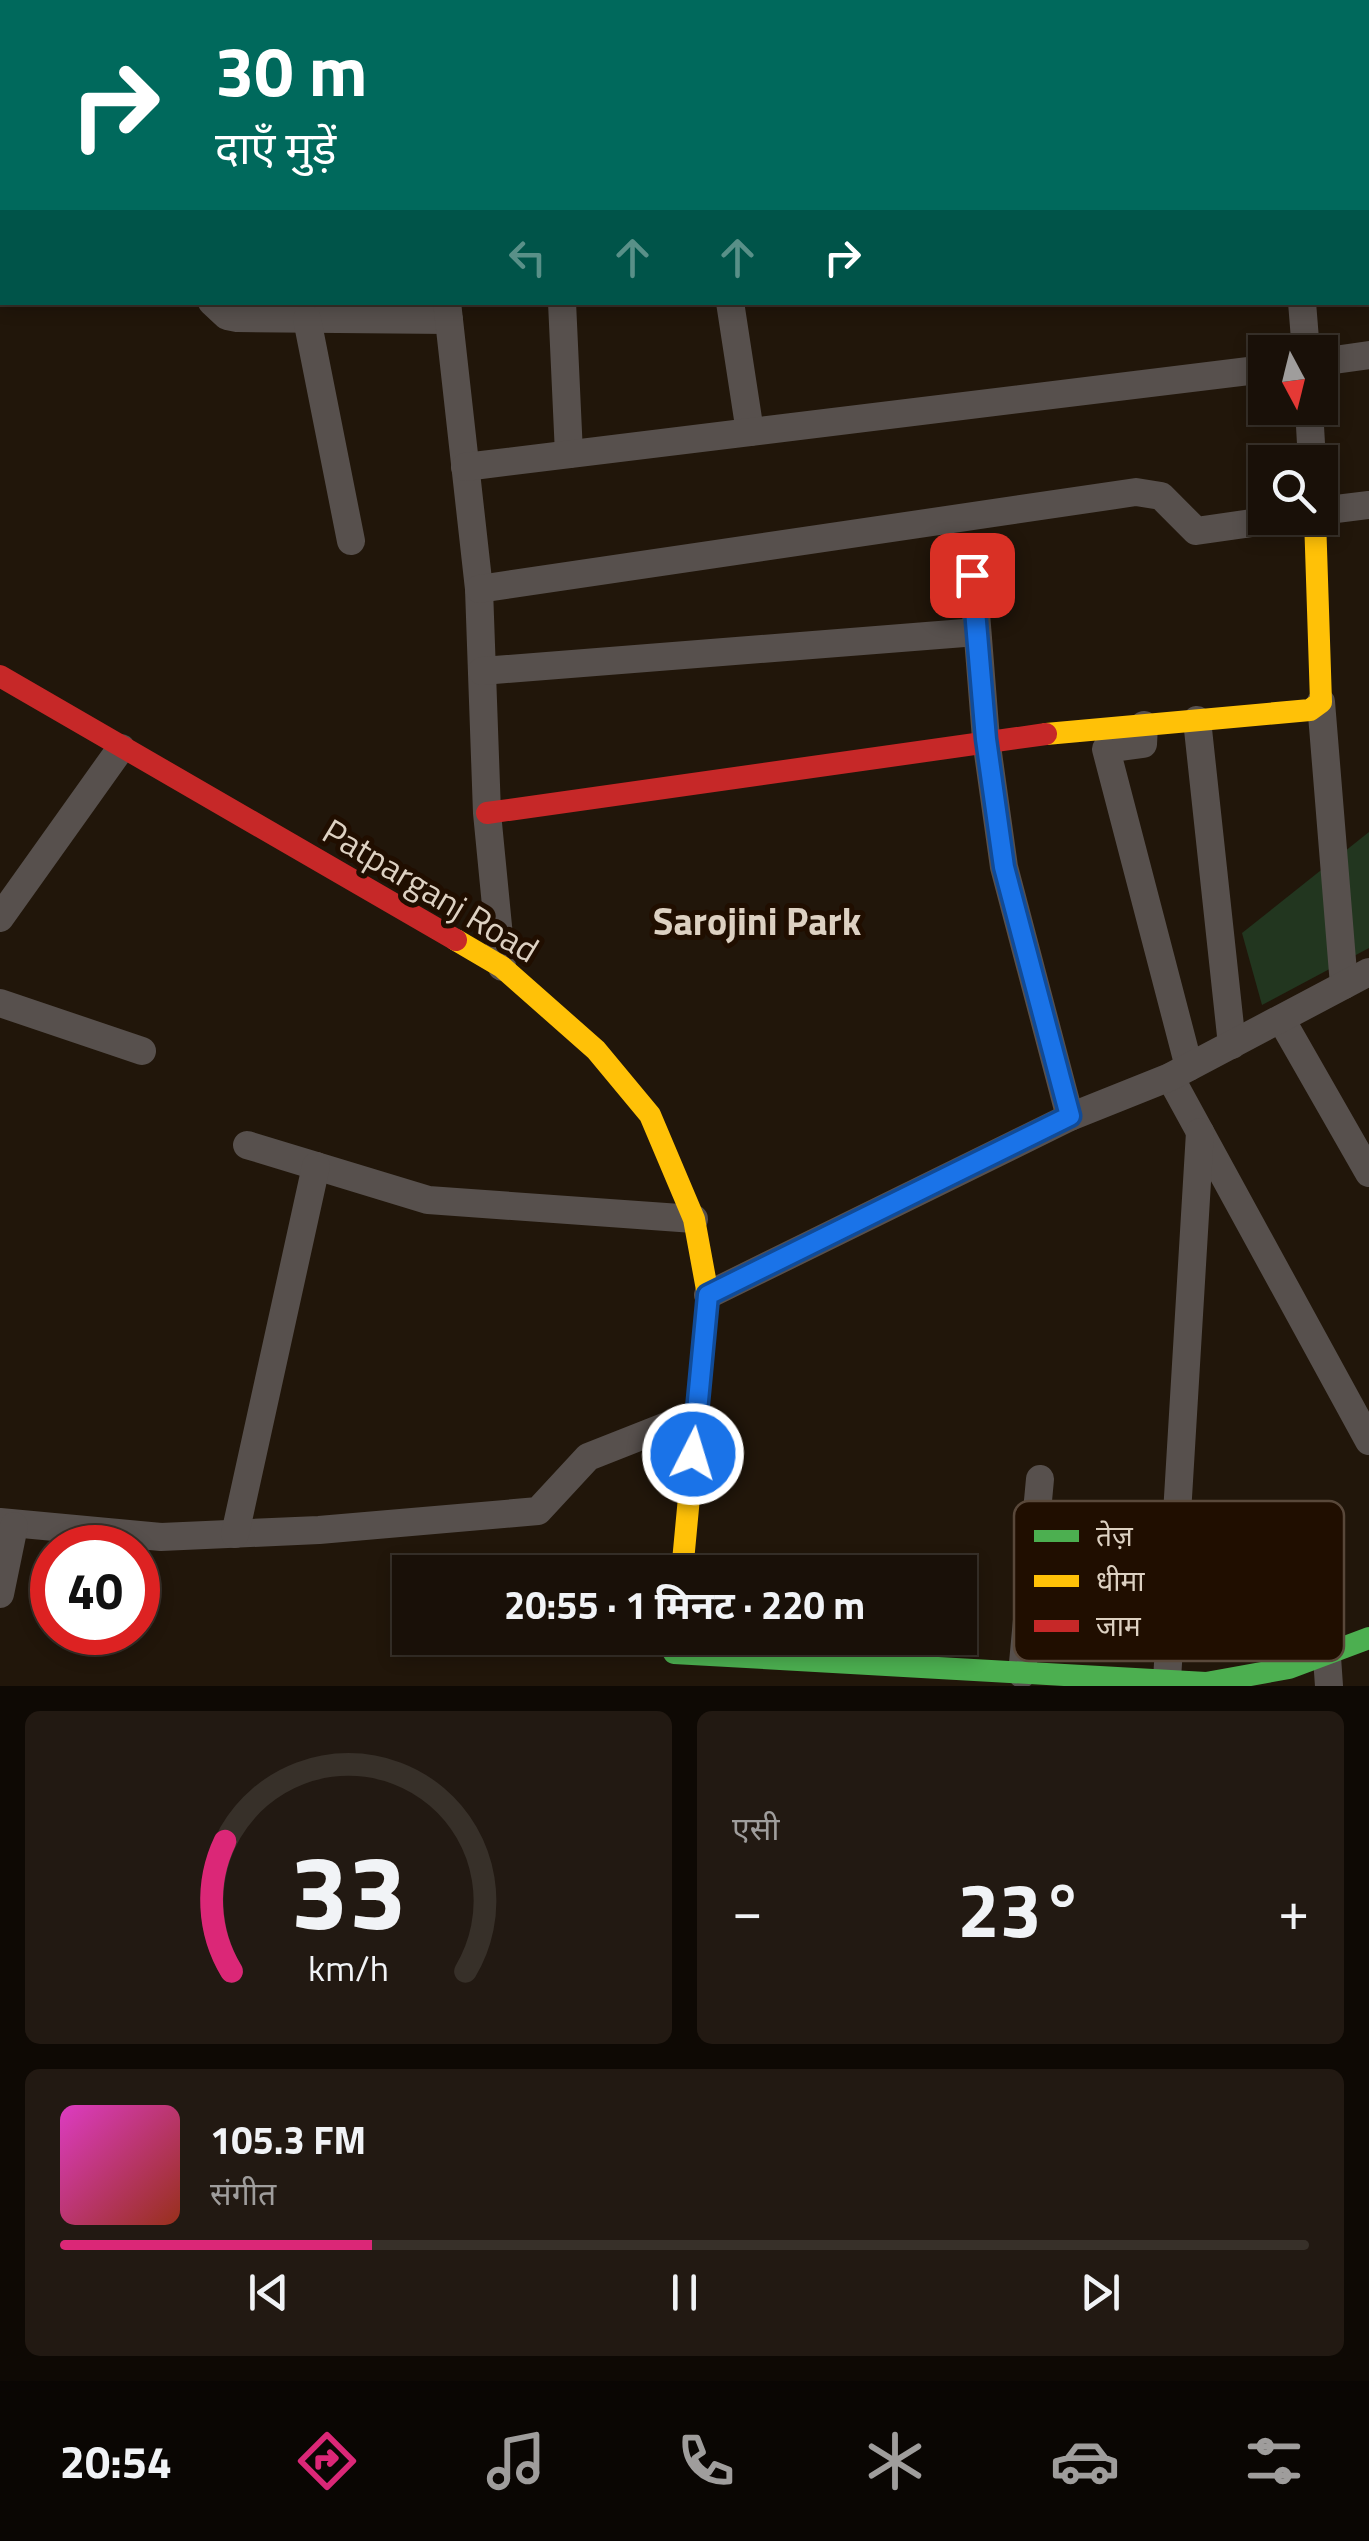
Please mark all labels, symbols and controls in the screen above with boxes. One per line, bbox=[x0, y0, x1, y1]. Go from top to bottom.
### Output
text: 30 m bbox=[215, 17, 368, 123]
icon: right bbox=[50, 40, 180, 170]
text: दाएँ मुड़ें bbox=[215, 113, 336, 181]
icon: left bbox=[500, 230, 555, 285]
icon: ahead bbox=[605, 230, 660, 285]
icon: ahead bbox=[710, 230, 765, 285]
icon: right bbox=[815, 230, 870, 285]
north arrow bbox=[1248, 335, 1338, 425]
map controls bbox=[1248, 335, 1338, 535]
button: search bbox=[1248, 445, 1338, 535]
pin bbox=[930, 533, 1015, 618]
icon: arrive bbox=[945, 548, 1000, 603]
street label: Patparganj Road bbox=[313, 804, 549, 976]
district label: Sarojini Park bbox=[653, 892, 862, 950]
position arrow bbox=[641, 1402, 745, 1506]
legend bbox=[1014, 1501, 1344, 1661]
text: तेज़ bbox=[1096, 1514, 1134, 1557]
speed limit sign: 40 bbox=[30, 1525, 160, 1655]
text: धीमा bbox=[1096, 1559, 1145, 1602]
text: 20:55 · 1 मिनट · 220 m bbox=[504, 1576, 865, 1634]
text: जाम bbox=[1096, 1604, 1142, 1647]
text: एसी bbox=[732, 1804, 780, 1852]
text: 33 bbox=[290, 1811, 407, 1969]
text: 23° bbox=[957, 1852, 1084, 1966]
text: − bbox=[732, 1868, 763, 1951]
text: + bbox=[1278, 1868, 1309, 1951]
text: km/h bbox=[308, 1940, 389, 1995]
text: 105.3 FM bbox=[210, 2111, 366, 2169]
text: संगीत bbox=[210, 2169, 276, 2217]
icon: previous bbox=[241, 2265, 296, 2320]
icon: pause bbox=[657, 2265, 712, 2320]
icon: next bbox=[1073, 2265, 1128, 2320]
icon: directions bbox=[292, 2426, 362, 2496]
icon: music bbox=[481, 2426, 551, 2496]
icon: phone bbox=[671, 2426, 741, 2496]
icon: climate bbox=[860, 2426, 930, 2496]
icon: car bbox=[1050, 2426, 1120, 2496]
icon: filters bbox=[1239, 2426, 1309, 2496]
text: 20:54 bbox=[60, 2427, 172, 2495]

